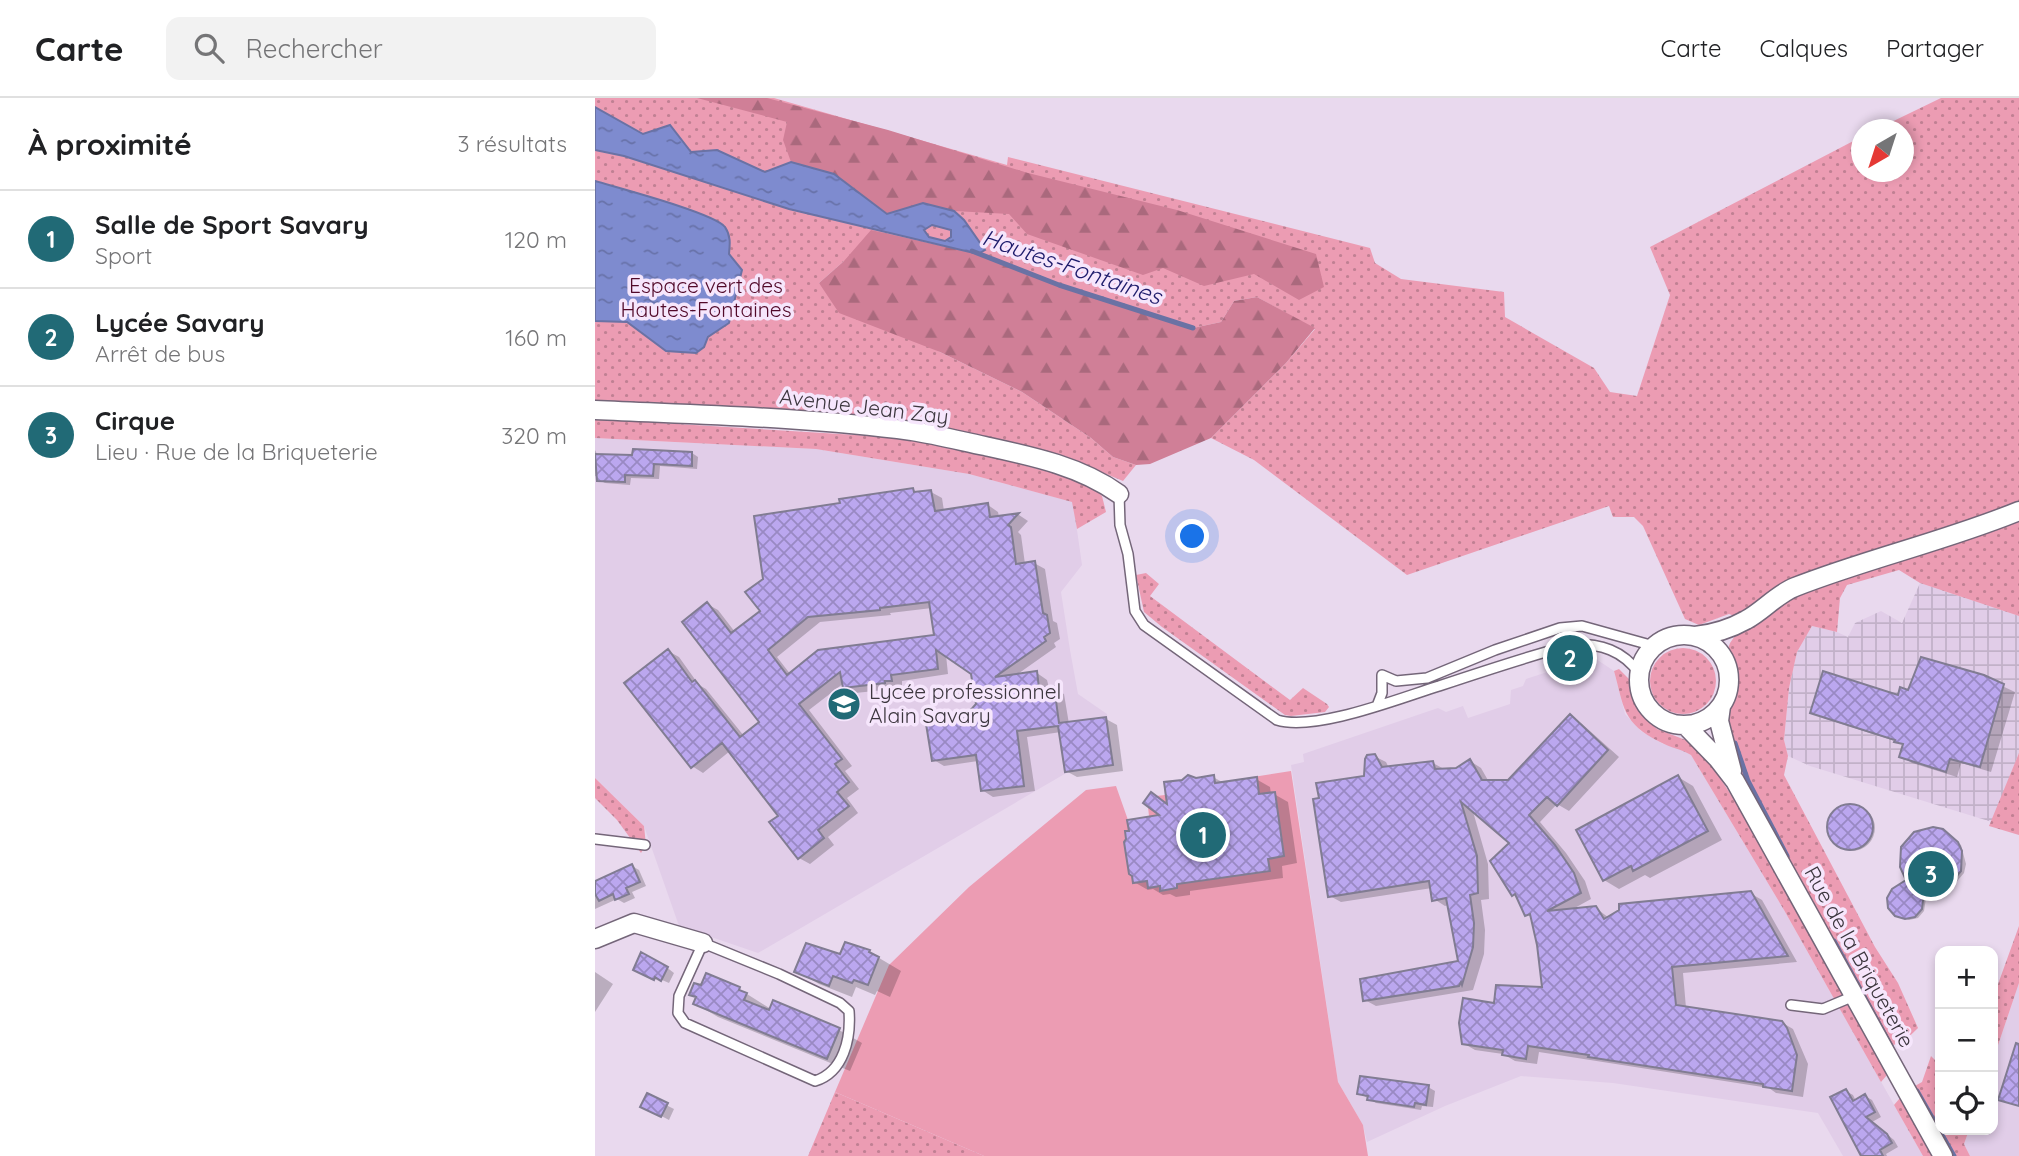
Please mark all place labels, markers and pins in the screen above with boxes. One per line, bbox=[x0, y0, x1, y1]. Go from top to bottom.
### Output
pin: 2 bbox=[1547, 632, 1593, 684]
place label: Lycée professionnel Alain Savary bbox=[869, 678, 1061, 728]
school or university icon: Lycée professionnel Alain Savary bbox=[825, 685, 863, 723]
pin: 1 bbox=[1180, 809, 1226, 861]
pin: 3 bbox=[1908, 848, 1954, 900]

